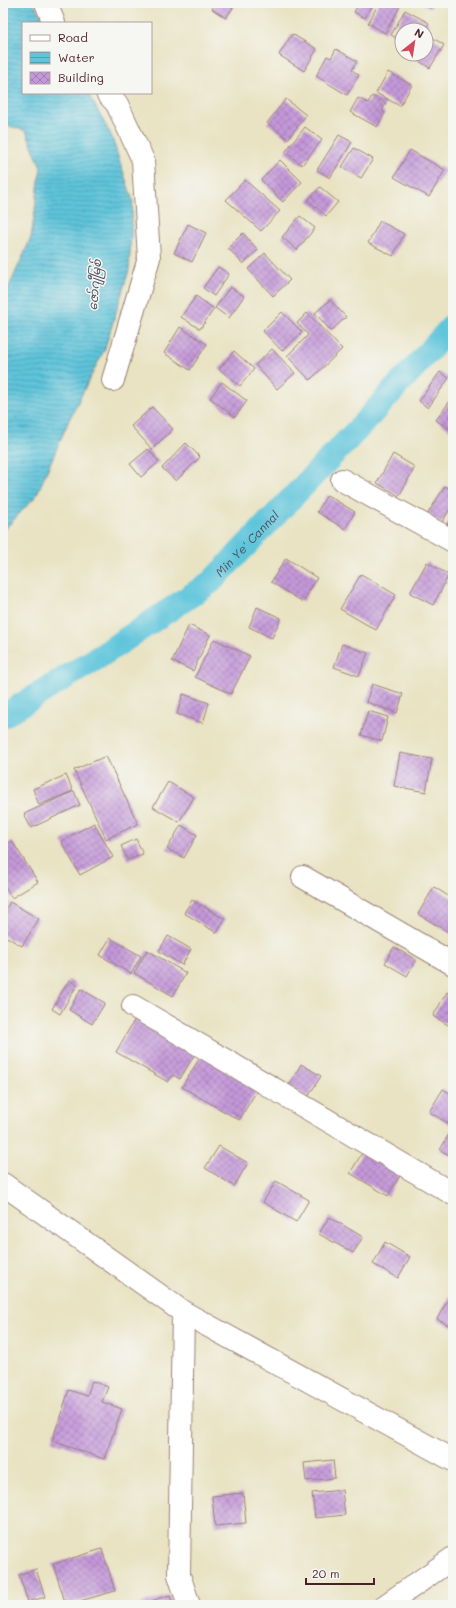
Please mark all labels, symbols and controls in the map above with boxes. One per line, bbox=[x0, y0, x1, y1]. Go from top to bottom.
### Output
legend bbox=[22, 22, 152, 94]
north arrow bbox=[394, 22, 434, 62]
text: N bbox=[412, 24, 427, 41]
text: Road bbox=[58, 29, 88, 45]
text: Water bbox=[58, 49, 95, 65]
text: Building bbox=[58, 69, 104, 85]
water label: ဇော်ဂျီမြစ် bbox=[84, 258, 107, 311]
water label: Min Ye' Cannal bbox=[211, 507, 282, 580]
scale bar bbox=[306, 1560, 374, 1586]
text: 20 m bbox=[312, 1565, 340, 1581]

